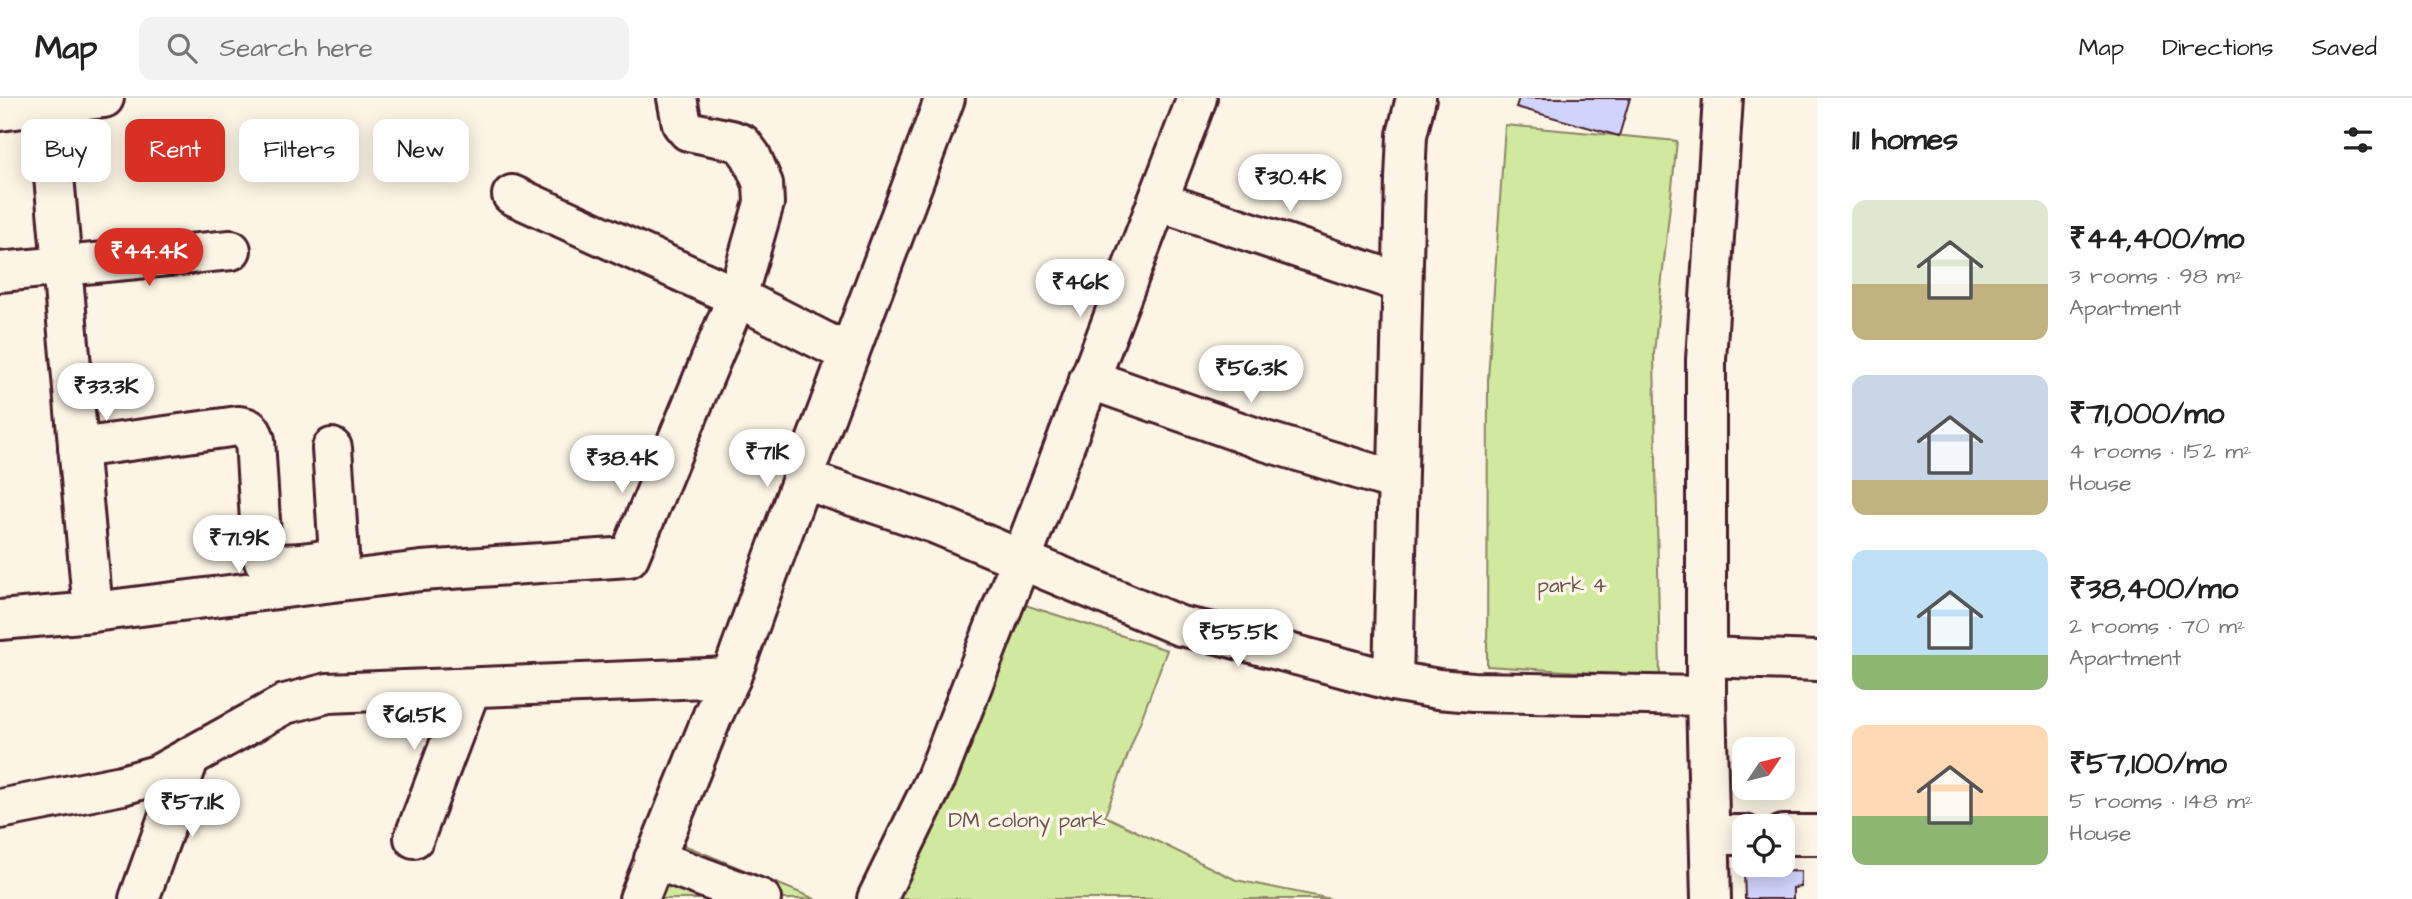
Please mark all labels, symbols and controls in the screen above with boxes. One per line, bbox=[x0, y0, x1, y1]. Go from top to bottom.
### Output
search box bbox=[139, 17, 629, 80]
text: Map bbox=[35, 25, 97, 71]
icon: search bbox=[163, 29, 201, 67]
text: Search here bbox=[219, 30, 373, 66]
text: Map bbox=[2079, 31, 2124, 65]
text: Directions bbox=[2162, 31, 2274, 65]
text: Saved bbox=[2312, 31, 2377, 65]
chip: Buy bbox=[21, 119, 111, 182]
chip: Rent bbox=[125, 119, 225, 182]
chip: Filters bbox=[239, 119, 359, 182]
chip: New bbox=[373, 119, 469, 182]
text: 11 homes bbox=[1852, 119, 1958, 161]
icon: filters bbox=[2339, 121, 2377, 159]
pin: ₹30.4K bbox=[1233, 155, 1347, 214]
text: ₹30.4K bbox=[1254, 161, 1326, 193]
text: ₹44,400/mo bbox=[2069, 218, 2244, 260]
pin: ₹44.4K bbox=[92, 228, 206, 288]
icon: home bbox=[1908, 228, 1992, 312]
text: ₹44.4K bbox=[110, 235, 188, 267]
pin: ₹46K bbox=[1039, 260, 1121, 319]
text: 3 rooms · 98 m² bbox=[2069, 260, 2243, 292]
text: ₹46K bbox=[1051, 266, 1109, 298]
text: Apartment bbox=[2069, 292, 2181, 324]
pin: ₹56.3K bbox=[1194, 345, 1308, 405]
text: ₹56.3K bbox=[1215, 352, 1287, 384]
pin: ₹33.3K bbox=[49, 364, 163, 423]
text: ₹33.3K bbox=[73, 370, 139, 402]
text: ₹71,000/mo bbox=[2069, 393, 2224, 435]
icon: home bbox=[1908, 403, 1992, 487]
pin: ₹71K bbox=[726, 430, 808, 489]
text: 4 rooms · 152 m² bbox=[2069, 435, 2252, 467]
pin: ₹38.4K bbox=[565, 436, 679, 495]
text: ₹71K bbox=[745, 436, 789, 468]
text: ₹38.4K bbox=[586, 442, 658, 474]
text: House bbox=[2069, 467, 2132, 499]
pin: ₹71.9K bbox=[182, 516, 296, 575]
text: ₹71.9K bbox=[209, 522, 269, 554]
text: ₹38,400/mo bbox=[2069, 568, 2238, 610]
park label: park 4 bbox=[1537, 571, 1607, 601]
icon: home bbox=[1908, 578, 1992, 662]
pin: ₹55.5K bbox=[1181, 610, 1295, 669]
text: 2 rooms · 70 m² bbox=[2069, 610, 2245, 642]
text: ₹55.5K bbox=[1198, 616, 1278, 648]
text: Apartment bbox=[2069, 642, 2181, 674]
pin: ₹61.5K bbox=[357, 692, 471, 752]
text: ₹61.5K bbox=[382, 699, 446, 731]
north arrow bbox=[1732, 737, 1796, 800]
map controls bbox=[1732, 737, 1795, 877]
text: ₹57,100/mo bbox=[2069, 743, 2227, 785]
icon: home bbox=[1908, 753, 1992, 837]
pin: ₹57.1K bbox=[135, 780, 249, 839]
text: 5 rooms · 148 m² bbox=[2069, 785, 2253, 817]
text: ₹57.1K bbox=[160, 786, 224, 818]
park label: DM colony park bbox=[949, 806, 1106, 837]
button: locate bbox=[1732, 814, 1795, 877]
text: House bbox=[2069, 817, 2132, 849]

